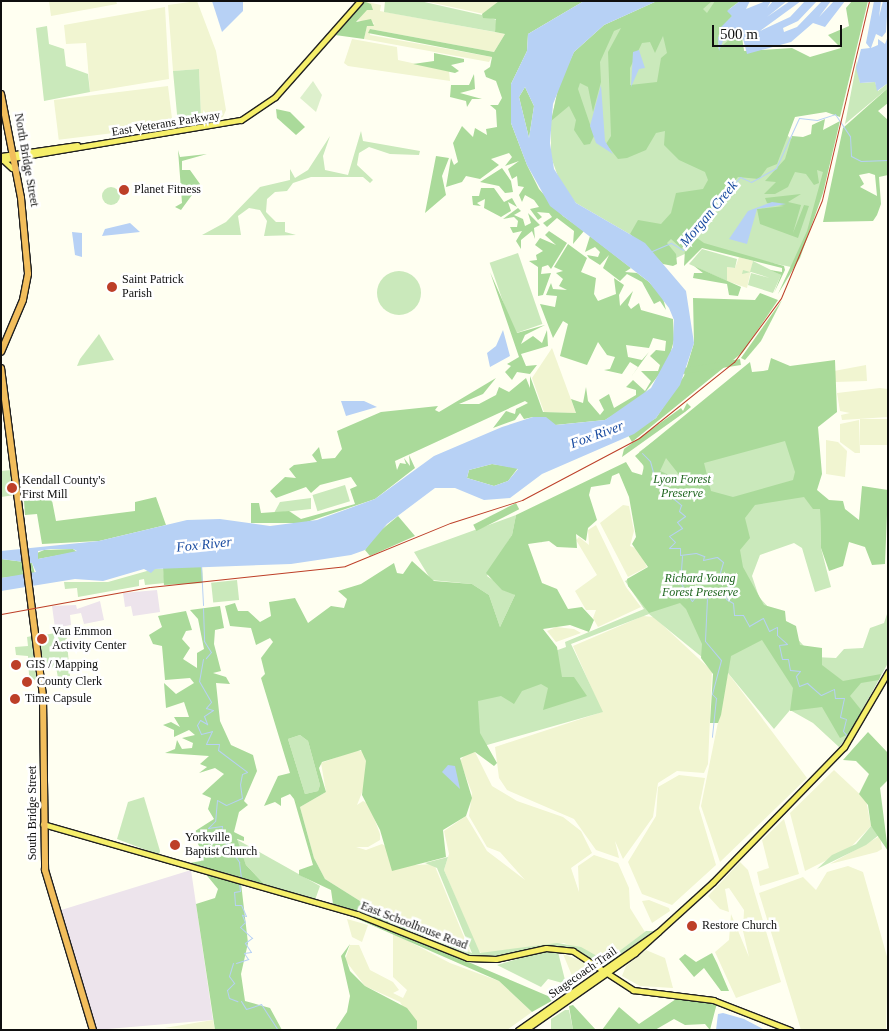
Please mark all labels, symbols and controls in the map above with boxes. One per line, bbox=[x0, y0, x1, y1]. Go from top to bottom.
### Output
scale bar bbox=[714, 15, 844, 47]
text: 500 m bbox=[720, 26, 758, 42]
street label: East Veterans Parkway bbox=[111, 108, 221, 140]
street label: North Bridge Street bbox=[11, 112, 41, 208]
water label: Morgan Creek bbox=[677, 178, 741, 250]
place label: Planet Fitness bbox=[134, 183, 201, 197]
marker: Planet Fitness bbox=[118, 184, 130, 196]
place label: Saint Patrick Parish bbox=[122, 273, 184, 301]
marker: Saint Patrick Parish bbox=[106, 281, 118, 293]
water label: Fox River bbox=[568, 418, 626, 452]
park label: Lyon Forest Preserve bbox=[653, 473, 711, 501]
place label: Kendall County's First Mill bbox=[22, 474, 105, 502]
marker: Kendall County's First Mill bbox=[6, 482, 18, 494]
water label: Fox River bbox=[175, 534, 233, 556]
park label: Richard Young Forest Preserve bbox=[662, 572, 738, 600]
place label: Van Emmon Activity Center bbox=[52, 625, 126, 653]
marker: Van Emmon Activity Center bbox=[36, 633, 48, 645]
place label: GIS / Mapping bbox=[26, 658, 98, 672]
marker: GIS / Mapping bbox=[10, 659, 22, 671]
place label: County Clerk bbox=[37, 675, 102, 689]
marker: County Clerk bbox=[21, 676, 33, 688]
place label: Time Capsule bbox=[25, 692, 92, 706]
marker: Time Capsule bbox=[9, 693, 21, 705]
street label: South Bridge Street bbox=[26, 766, 40, 860]
place label: Yorkville Baptist Church bbox=[185, 831, 257, 859]
marker: Yorkville Baptist Church bbox=[169, 839, 181, 851]
street label: East Schoolhouse Road bbox=[359, 899, 469, 953]
place label: Restore Church bbox=[702, 919, 777, 933]
marker: Restore Church bbox=[686, 920, 698, 932]
street label: Stagecoach Trail bbox=[546, 944, 620, 1002]

